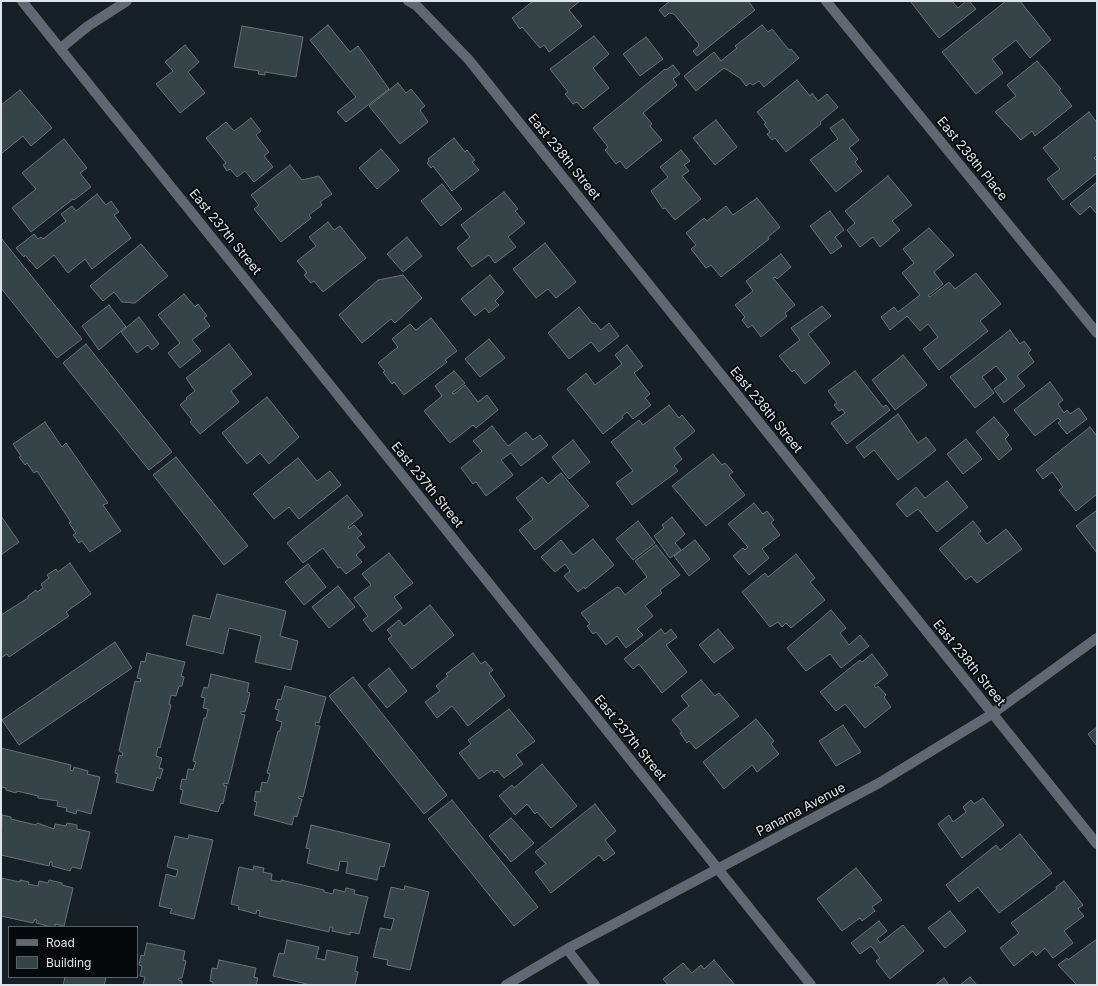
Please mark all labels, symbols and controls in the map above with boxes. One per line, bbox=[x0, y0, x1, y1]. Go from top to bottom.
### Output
street label: East 238th Street bbox=[525, 111, 603, 203]
street label: East 238th Place bbox=[933, 114, 1011, 204]
street label: East 237th Street bbox=[186, 186, 264, 278]
street label: East 238th Street bbox=[727, 364, 805, 456]
street label: East 237th Street bbox=[388, 439, 466, 531]
street label: East 238th Street bbox=[930, 617, 1008, 709]
street label: East 237th Street bbox=[591, 692, 669, 784]
street label: Panama Avenue bbox=[754, 780, 848, 840]
legend bbox=[8, 926, 138, 978]
text: Road bbox=[46, 935, 75, 950]
text: Building bbox=[46, 955, 91, 970]

